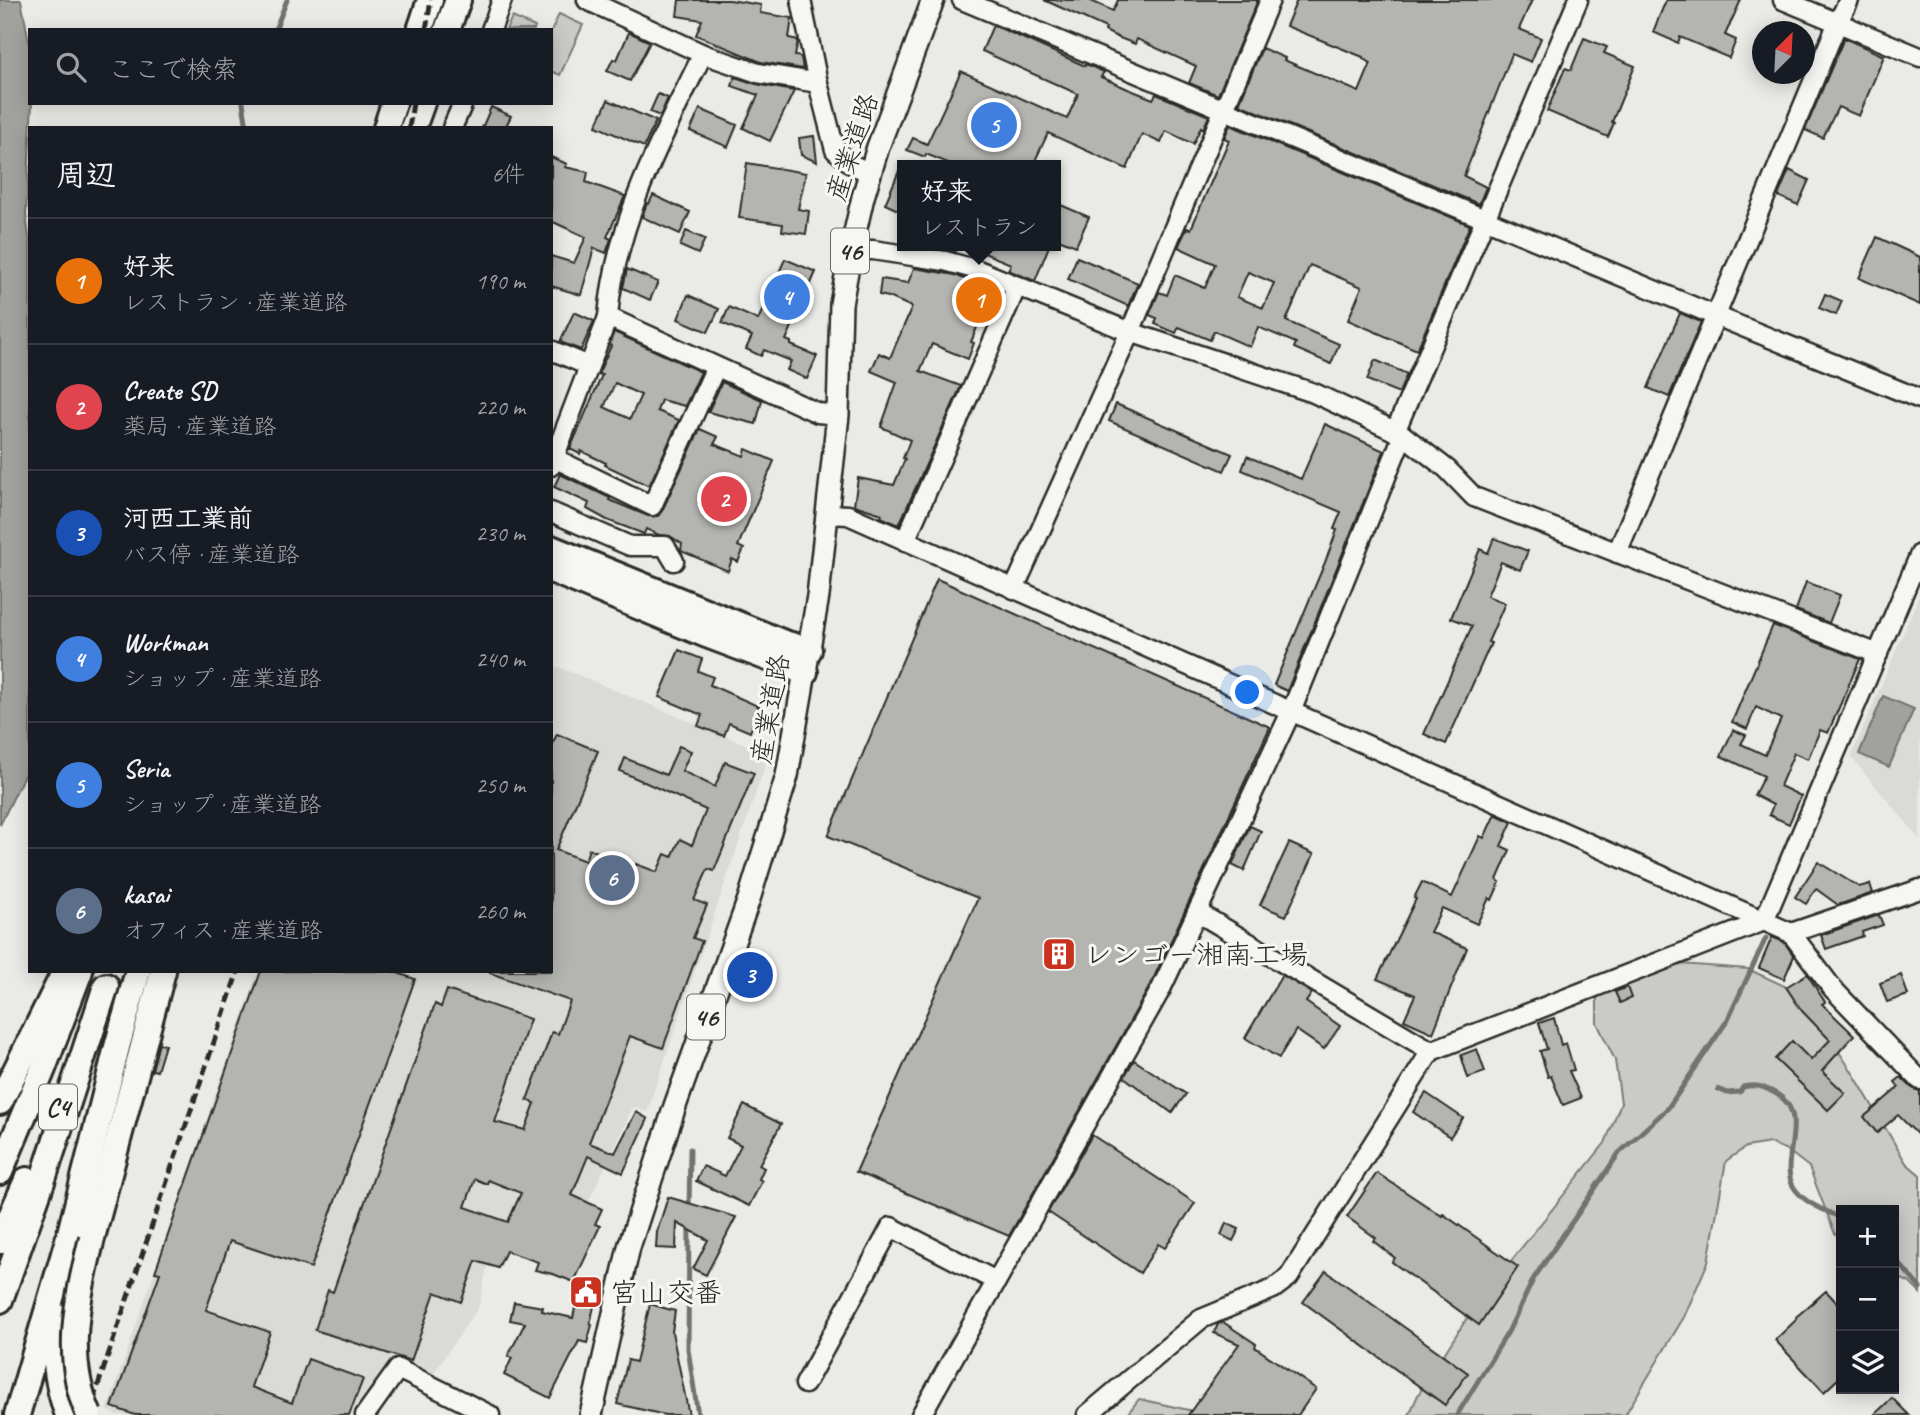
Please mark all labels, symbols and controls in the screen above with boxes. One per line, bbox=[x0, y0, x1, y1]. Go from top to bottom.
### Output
north arrow bbox=[1752, 21, 1815, 84]
search box bbox=[28, 28, 553, 105]
icon: search bbox=[52, 48, 90, 86]
text: ここで検索 bbox=[108, 53, 238, 86]
street label: 産業道路 bbox=[818, 88, 886, 206]
pin: 5 bbox=[971, 99, 1017, 151]
text: 周辺 bbox=[56, 156, 116, 194]
text: 6件 bbox=[492, 160, 525, 189]
popup bbox=[897, 160, 1061, 251]
text: 好来 bbox=[921, 175, 973, 208]
text: レストラン bbox=[921, 213, 1037, 242]
road number: 46 bbox=[831, 228, 869, 274]
text: 好来 bbox=[123, 250, 175, 283]
text: 1 bbox=[74, 267, 84, 296]
text: 190 m bbox=[476, 267, 525, 296]
pin: 4 bbox=[764, 271, 810, 323]
pin: 1 bbox=[956, 274, 1002, 326]
text: レストラン · 産業道路 bbox=[123, 288, 347, 317]
text: Create SD bbox=[123, 374, 216, 407]
text: 2 bbox=[74, 393, 84, 422]
text: 220 m bbox=[476, 393, 525, 422]
text: 薬局 · 産業道路 bbox=[123, 412, 276, 441]
pin: 2 bbox=[701, 473, 747, 525]
text: 河西工業前 bbox=[123, 502, 253, 535]
text: 3 bbox=[74, 519, 84, 548]
text: 230 m bbox=[476, 519, 525, 548]
text: バス停 · 産業道路 bbox=[123, 540, 299, 569]
text: Workman bbox=[123, 626, 208, 659]
text: 4 bbox=[74, 645, 84, 674]
text: 240 m bbox=[476, 645, 525, 674]
street label: 産業道路 bbox=[743, 651, 797, 767]
text: ショップ · 産業道路 bbox=[123, 664, 322, 693]
your location bbox=[1230, 675, 1264, 709]
text: Seria bbox=[123, 752, 169, 785]
text: 5 bbox=[74, 771, 84, 800]
text: 250 m bbox=[476, 771, 525, 800]
text: ショップ · 産業道路 bbox=[123, 790, 322, 819]
pin: 6 bbox=[589, 852, 635, 904]
text: kasai bbox=[123, 878, 169, 911]
text: 6 bbox=[74, 897, 84, 926]
text: 260 m bbox=[476, 897, 525, 926]
text: オフィス · 産業道路 bbox=[123, 916, 322, 945]
building icon: レンゴー湘南工場 bbox=[1040, 935, 1078, 973]
place label: レンゴー湘南工場 bbox=[1084, 937, 1308, 972]
pin: 3 bbox=[727, 949, 773, 1001]
road number: 46 bbox=[687, 994, 725, 1040]
road number: C4 bbox=[39, 1084, 77, 1130]
map controls bbox=[1836, 1205, 1899, 1394]
button: + bbox=[1836, 1205, 1899, 1268]
button: − bbox=[1836, 1268, 1899, 1331]
public building icon: 宮山交番 bbox=[567, 1273, 605, 1311]
place label: 宮山交番 bbox=[610, 1275, 722, 1310]
button: layers bbox=[1836, 1331, 1899, 1394]

